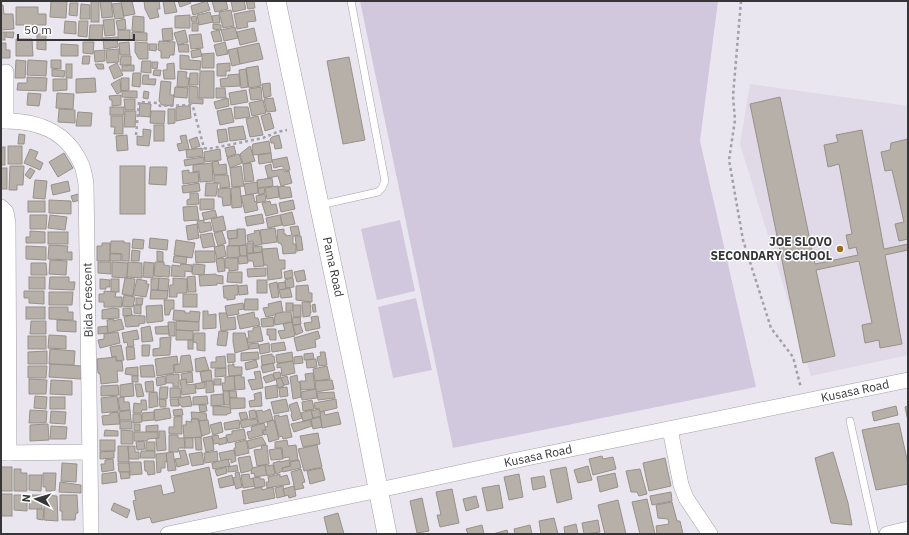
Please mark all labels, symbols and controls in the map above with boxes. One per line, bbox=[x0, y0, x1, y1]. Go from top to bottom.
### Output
scale bar bbox=[18, 16, 134, 42]
text: 50 m bbox=[24, 22, 52, 37]
place label: JOE SLOVO SECONDARY SCHOOL bbox=[710, 234, 832, 263]
street label: Pama Road bbox=[320, 236, 347, 298]
marker: JOE SLOVO SECONDARY SCHOOL bbox=[835, 244, 845, 254]
street label: Bida Crescent bbox=[79, 262, 96, 338]
street label: Kusasa Road bbox=[819, 376, 890, 405]
street label: Kusasa Road bbox=[502, 441, 573, 470]
north arrow bbox=[16, 479, 56, 519]
text: N bbox=[19, 494, 33, 503]

